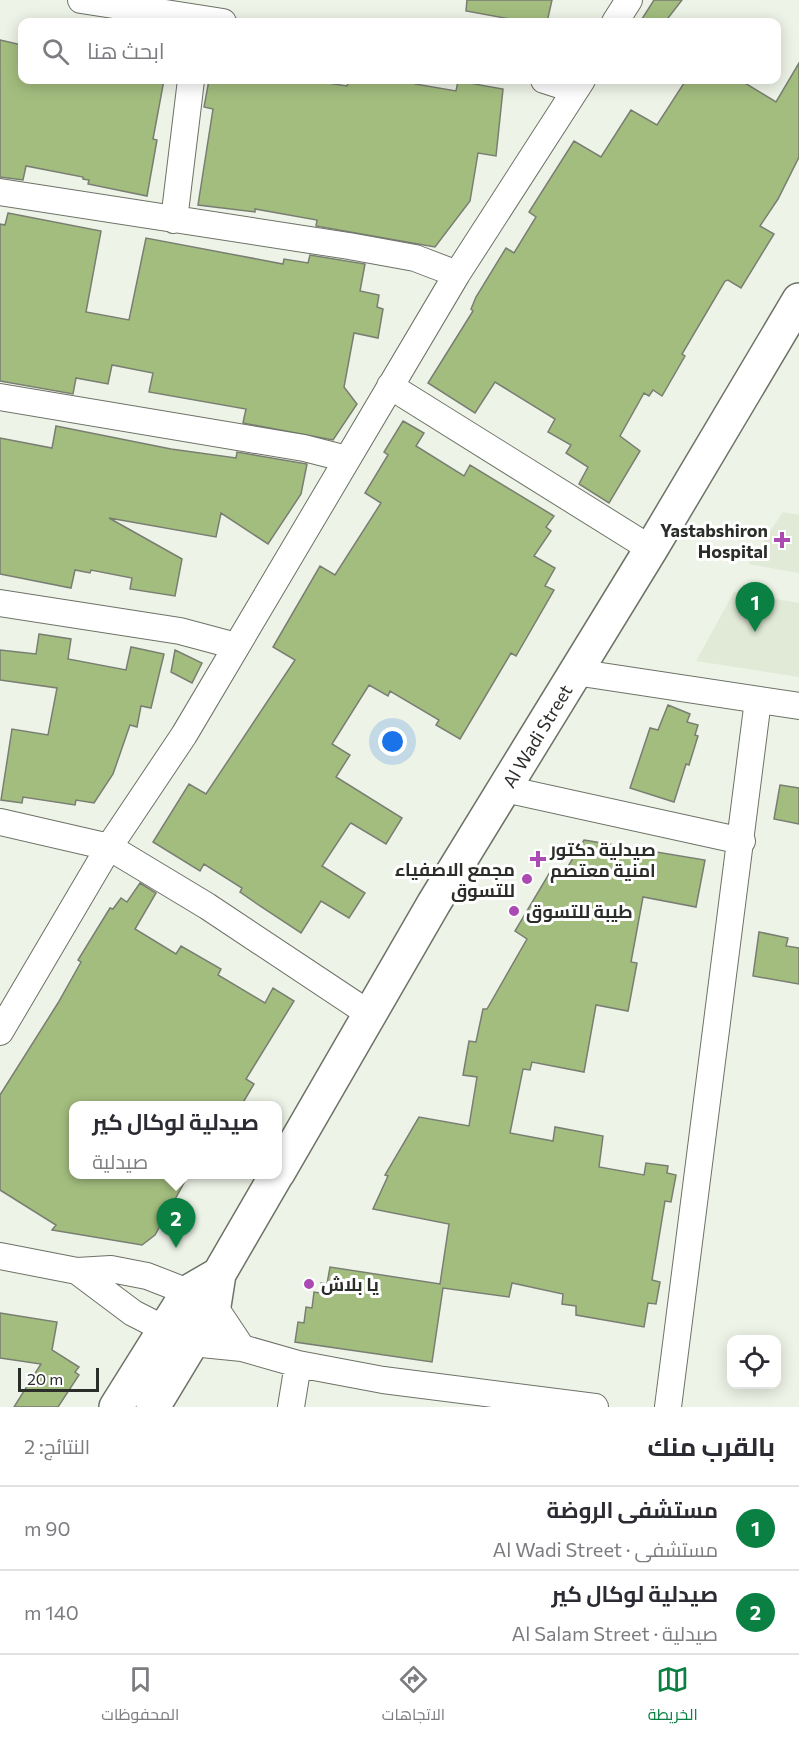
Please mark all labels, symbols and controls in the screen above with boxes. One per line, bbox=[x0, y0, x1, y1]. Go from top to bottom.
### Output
search box bbox=[18, 18, 781, 84]
icon: search bbox=[39, 35, 72, 68]
text: ابحث هنا bbox=[87, 37, 165, 64]
place label: Yastabshiron Hospital bbox=[660, 519, 768, 562]
marker: Yastabshiron Hospital bbox=[773, 531, 791, 549]
pin: 1 bbox=[736, 582, 774, 632]
street label: Al Wadi Street bbox=[498, 680, 576, 792]
your location bbox=[378, 727, 407, 756]
place label: صيدلية دكتور امنية معتصم bbox=[549, 838, 656, 883]
marker: صيدلية دكتور امنية معتصم bbox=[531, 852, 545, 866]
place label: مجمع الاصفياء للتسوق bbox=[395, 858, 515, 902]
marker: مجمع الاصفياء للتسوق bbox=[520, 872, 534, 886]
place label: طيبة للتسوق bbox=[526, 900, 633, 923]
marker: طيبة للتسوق bbox=[507, 904, 521, 918]
popup bbox=[69, 1101, 282, 1179]
text: صيدلية لوكال كير bbox=[92, 1108, 259, 1135]
text: صيدلية bbox=[92, 1149, 148, 1173]
pin: 2 bbox=[156, 1198, 195, 1248]
place label: يا بلاش bbox=[321, 1273, 379, 1296]
marker: يا بلاش bbox=[302, 1277, 316, 1291]
map controls bbox=[727, 1335, 781, 1389]
button: locate bbox=[727, 1335, 781, 1389]
scale bar bbox=[18, 1365, 99, 1392]
text: 20 m bbox=[27, 1369, 63, 1388]
text: بالقرب منك bbox=[647, 1430, 775, 1461]
text: النتائج: 2 bbox=[24, 1434, 90, 1458]
text: مستشفى الروضة bbox=[546, 1496, 718, 1523]
text: 90 m bbox=[24, 1516, 71, 1540]
text: 1 bbox=[751, 1516, 760, 1540]
text: مستشفى · Al Wadi Street bbox=[492, 1537, 718, 1561]
text: صيدلية لوكال كير bbox=[552, 1580, 718, 1607]
text: 140 m bbox=[24, 1600, 79, 1624]
text: 2 bbox=[750, 1600, 761, 1624]
text: صيدلية · Al Salam Street bbox=[511, 1621, 718, 1645]
tab: المحفوظات bbox=[101, 1663, 179, 1729]
tab: الاتجاهات bbox=[382, 1663, 445, 1729]
tab: الخريطة bbox=[648, 1663, 698, 1729]

